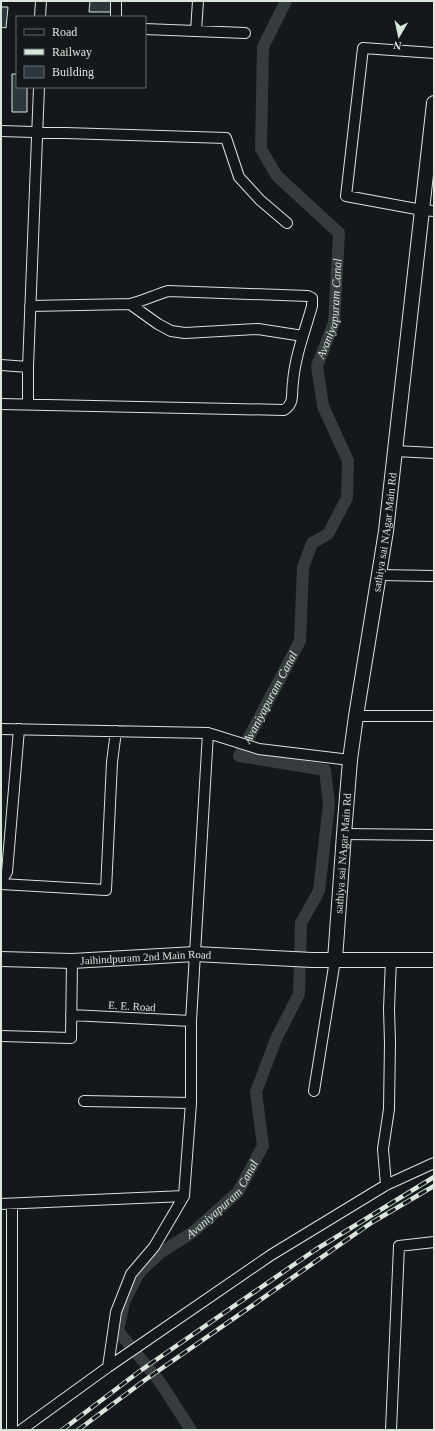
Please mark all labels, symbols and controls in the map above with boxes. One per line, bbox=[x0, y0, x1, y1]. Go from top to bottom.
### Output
legend bbox=[16, 16, 146, 88]
north arrow bbox=[379, 16, 419, 56]
text: Road bbox=[52, 25, 77, 39]
text: N bbox=[393, 39, 402, 52]
text: Railway bbox=[52, 45, 92, 59]
text: Building bbox=[52, 65, 94, 79]
water label: Avaniyapuram Canal bbox=[313, 257, 345, 362]
street label: sathiya sai NAgar Main Rd bbox=[370, 471, 399, 593]
water label: Avaniyapuram Canal bbox=[240, 648, 301, 747]
street label: sathiya sai NAgar Main Rd bbox=[332, 792, 353, 914]
street label: Jaihindpuram 2nd Main Road bbox=[80, 948, 212, 967]
street label: E. E. Road bbox=[108, 999, 157, 1013]
water label: Avaniyapuram Canal bbox=[183, 1157, 261, 1242]

